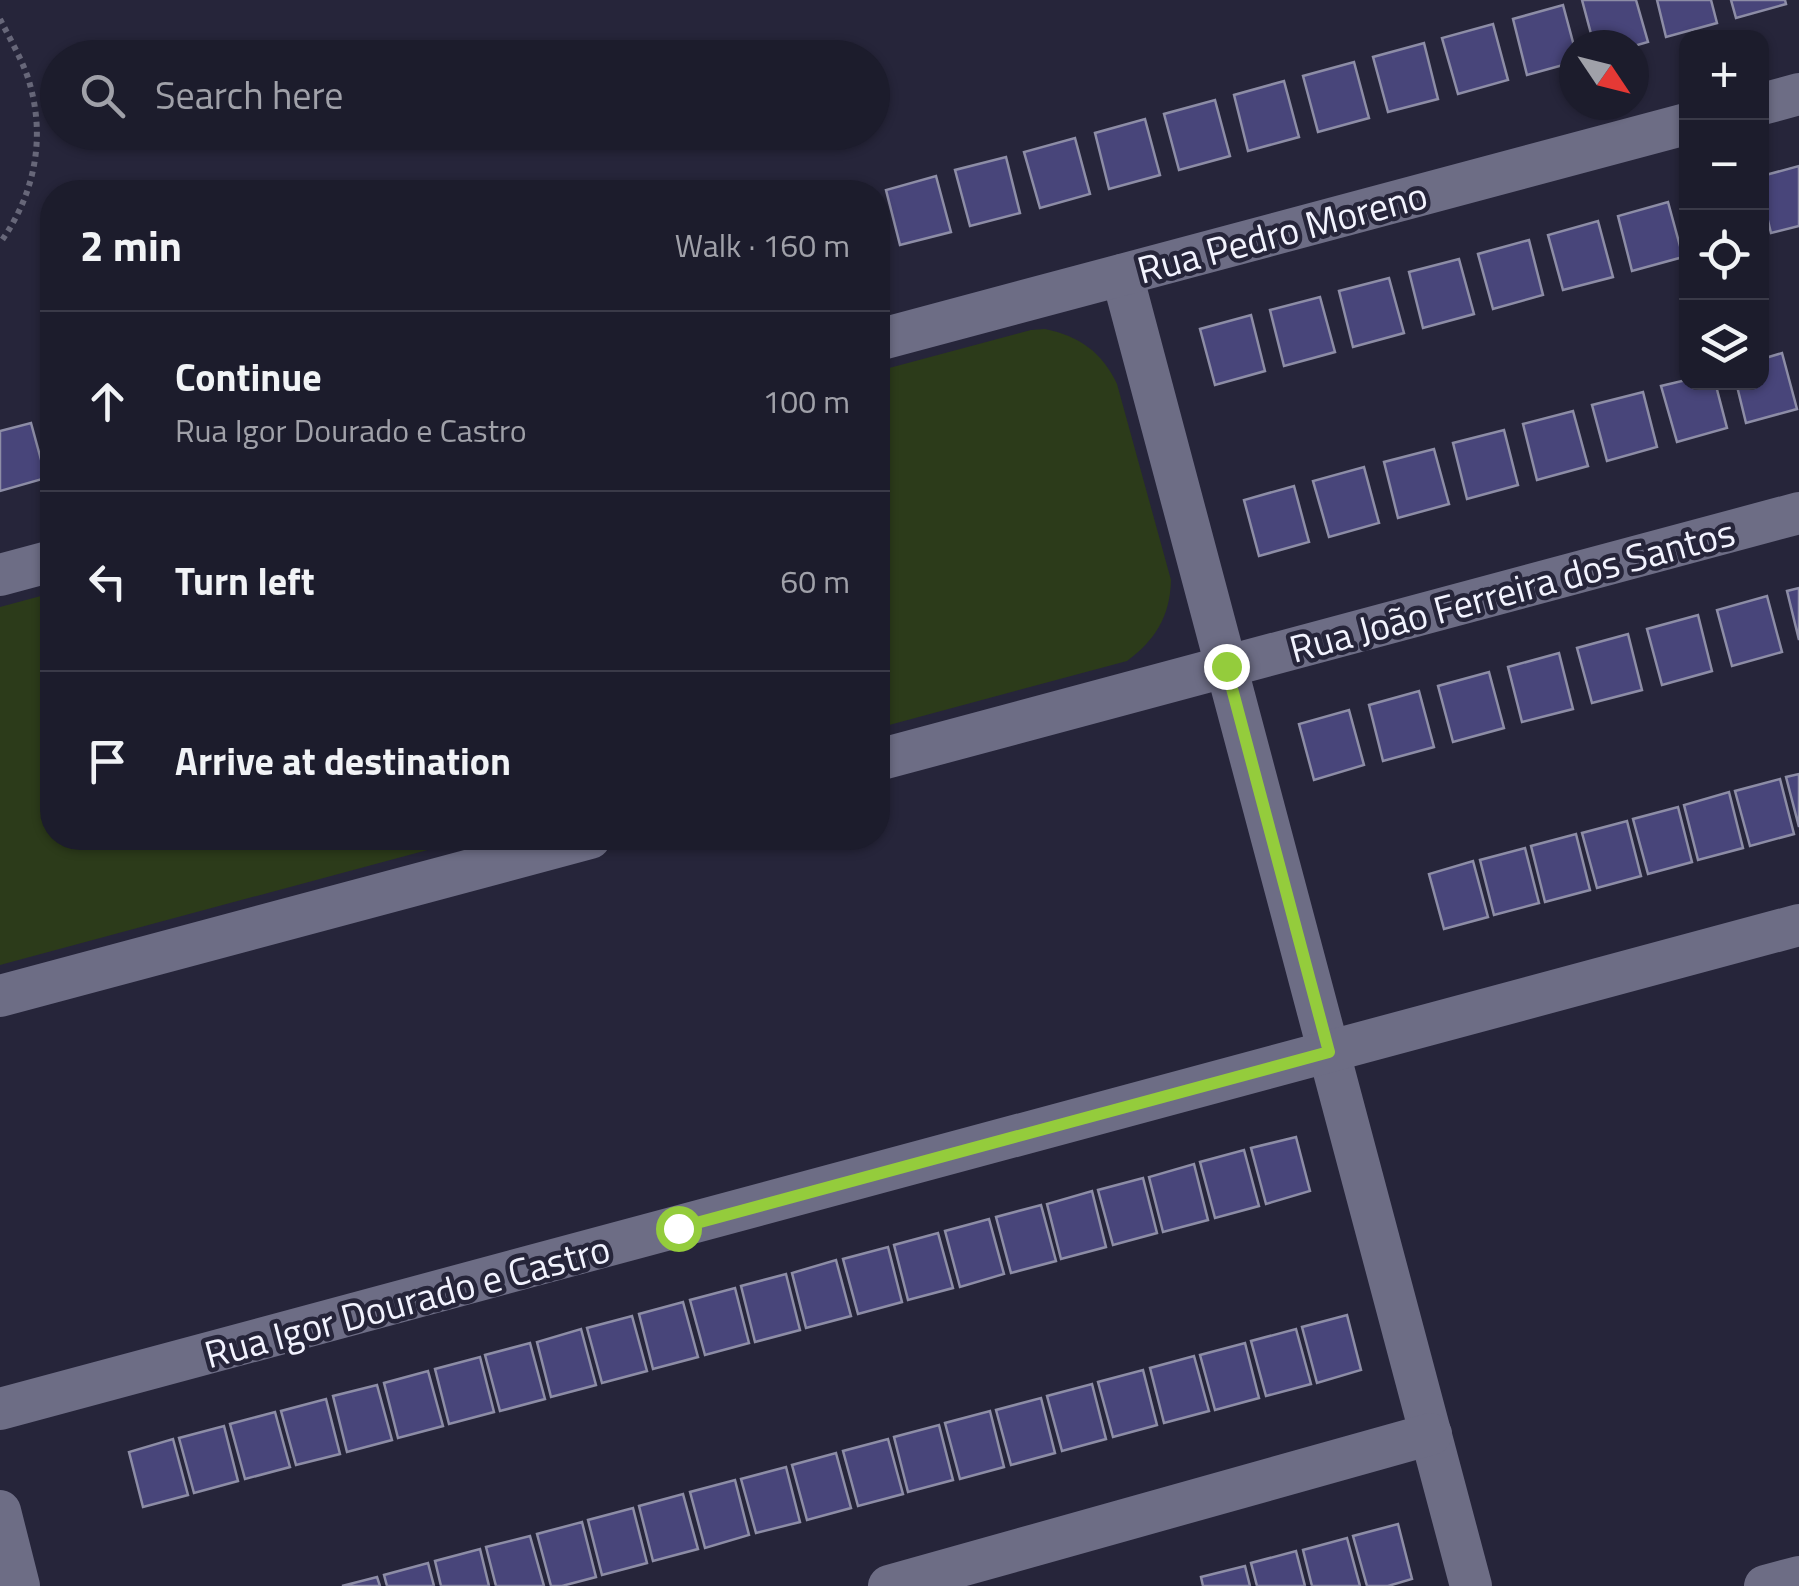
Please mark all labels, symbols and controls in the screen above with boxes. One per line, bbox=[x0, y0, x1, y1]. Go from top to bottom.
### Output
north arrow bbox=[1559, 30, 1649, 120]
map controls bbox=[1679, 30, 1769, 390]
button: + bbox=[1679, 30, 1769, 120]
search box bbox=[40, 40, 890, 150]
text: Search here bbox=[155, 66, 343, 124]
icon: search bbox=[75, 68, 130, 123]
button: − bbox=[1679, 120, 1769, 210]
street label: Rua Pedro Moreno bbox=[1131, 165, 1433, 299]
button: locate bbox=[1679, 210, 1769, 300]
text: 2 min bbox=[80, 213, 182, 277]
text: Walk · 160 m bbox=[675, 221, 850, 269]
button: layers bbox=[1679, 300, 1769, 390]
text: Continue bbox=[175, 348, 322, 406]
icon: ahead bbox=[80, 374, 135, 429]
text: 100 m bbox=[762, 377, 850, 425]
text: Rua Igor Dourado e Castro bbox=[175, 406, 527, 454]
street label: Rua João Ferreira dos Santos bbox=[1283, 503, 1741, 677]
text: Turn left bbox=[175, 552, 315, 610]
icon: left bbox=[80, 554, 135, 609]
text: 60 m bbox=[780, 557, 850, 605]
route end bbox=[1204, 644, 1250, 690]
text: Arrive at destination bbox=[175, 732, 511, 790]
icon: arrive bbox=[80, 734, 135, 789]
route start bbox=[656, 1206, 702, 1252]
street label: Rua Igor Dourado e Castro bbox=[198, 1219, 616, 1383]

